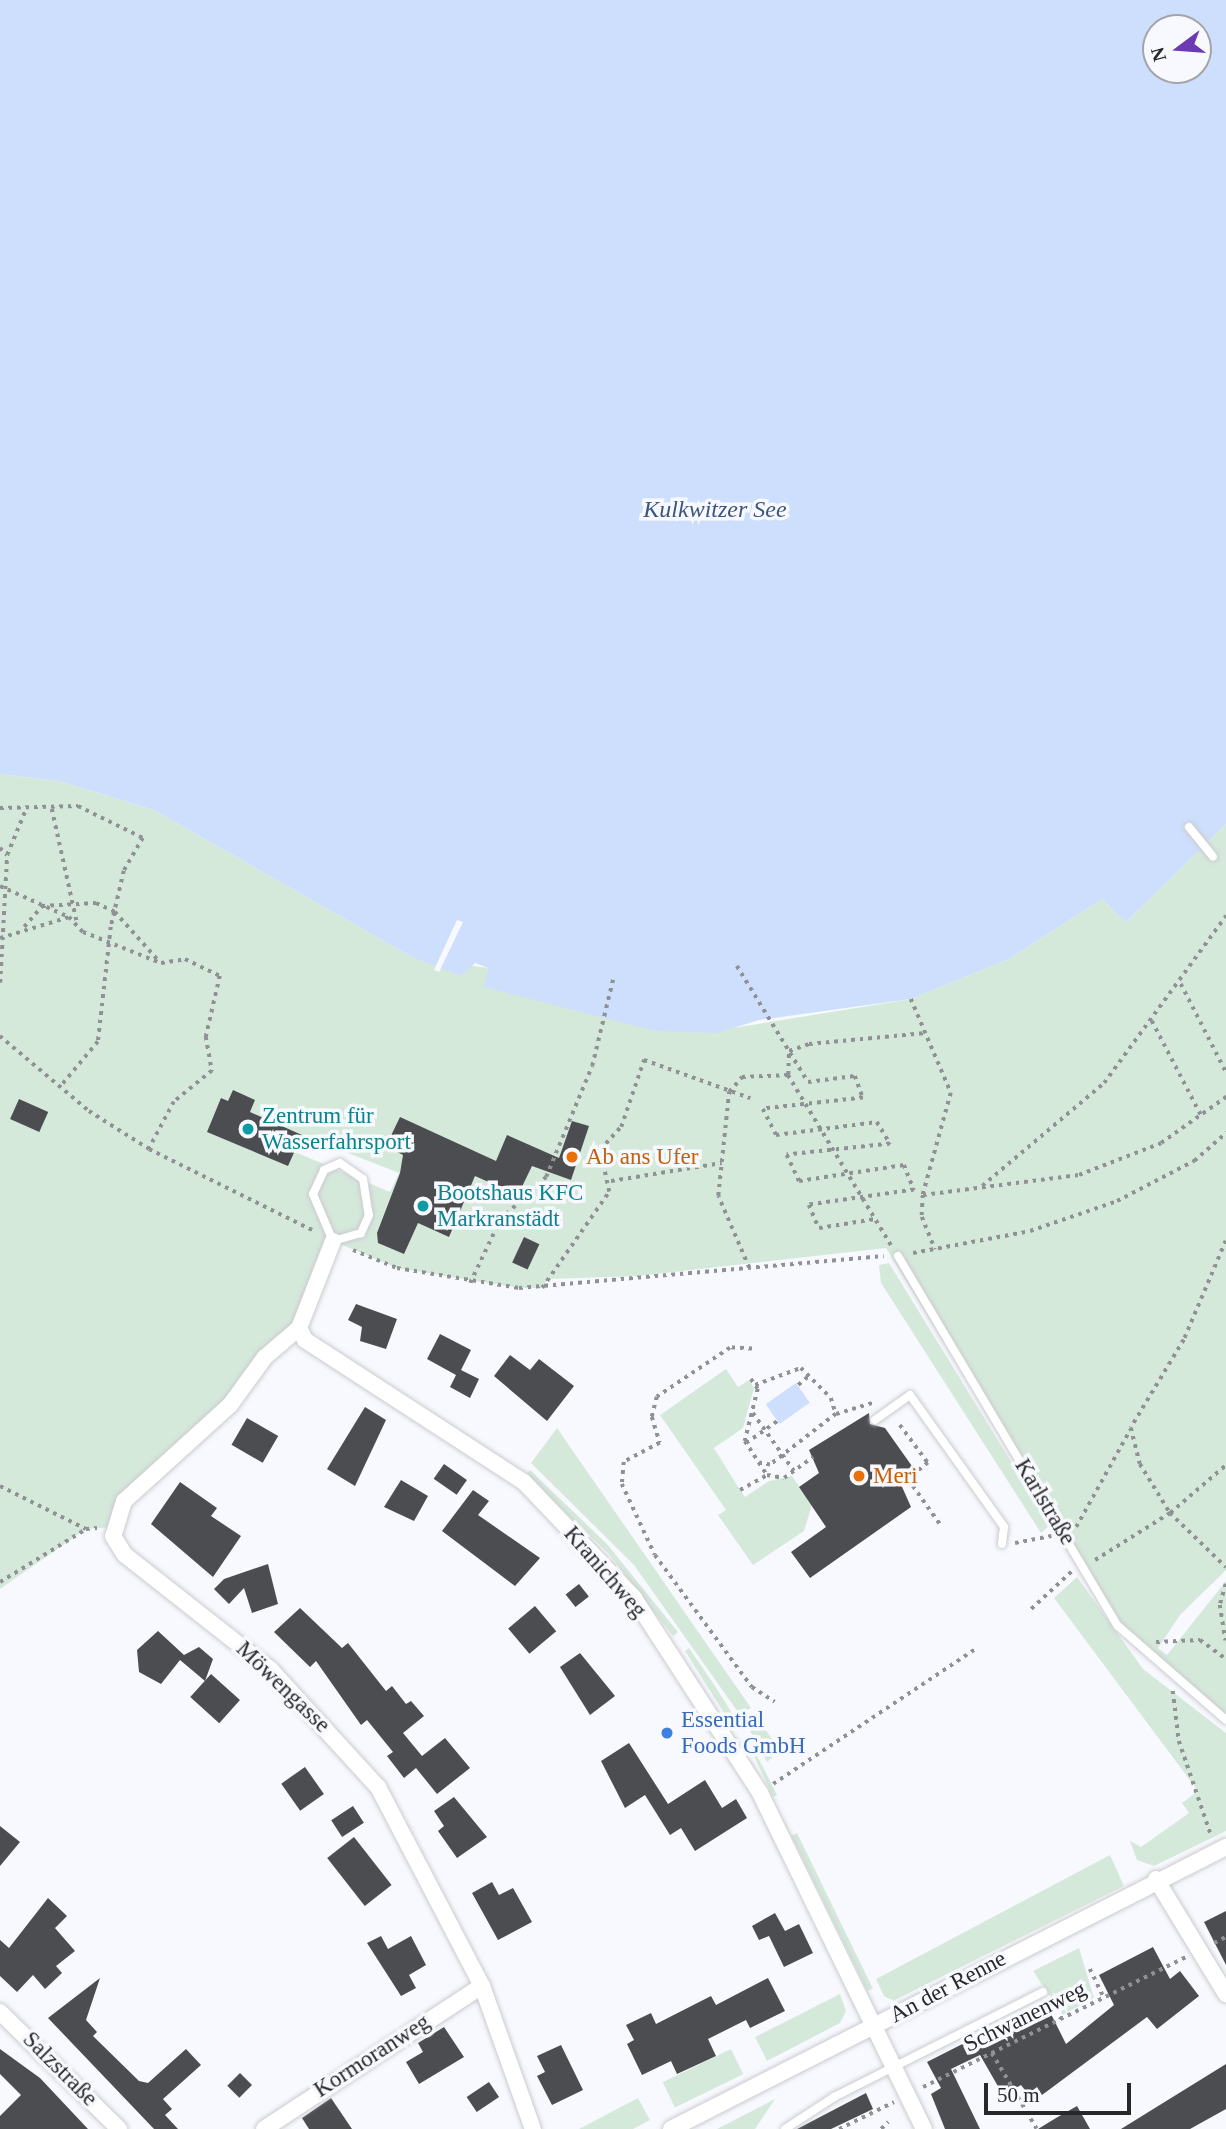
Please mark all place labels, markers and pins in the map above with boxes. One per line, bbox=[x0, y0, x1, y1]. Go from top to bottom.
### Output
place label: Zentrum für Wasserfahrsport bbox=[262, 1102, 411, 1156]
marker: Zentrum für Wasserfahrsport bbox=[240, 1121, 256, 1137]
place label: Ab ans Ufer bbox=[586, 1143, 698, 1171]
marker: Ab ans Ufer bbox=[564, 1149, 580, 1165]
place label: Bootshaus KFC Markranstädt bbox=[437, 1179, 583, 1233]
marker: Bootshaus KFC Markranstädt bbox=[415, 1198, 431, 1214]
place label: Meri bbox=[873, 1462, 918, 1490]
marker: Meri bbox=[851, 1468, 867, 1484]
place label: Essential Foods GmbH bbox=[681, 1706, 806, 1760]
marker: Essential Foods GmbH bbox=[659, 1725, 675, 1741]

